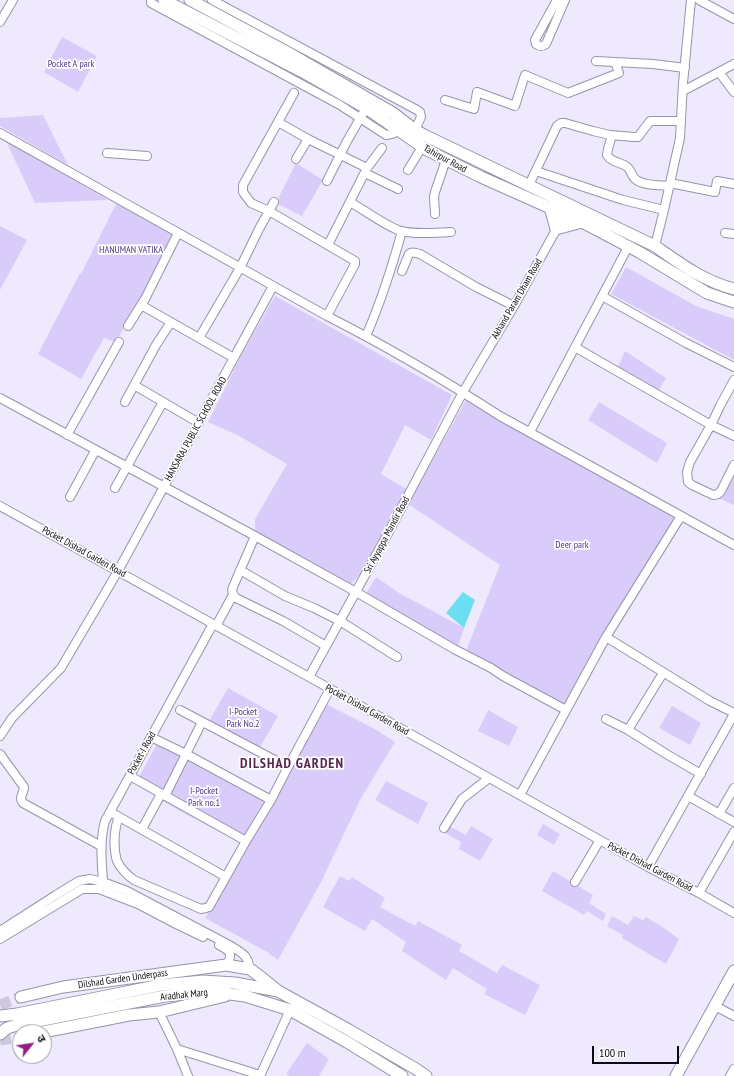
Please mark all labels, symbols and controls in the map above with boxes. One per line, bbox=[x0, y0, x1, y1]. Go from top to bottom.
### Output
park label: Pocket A park bbox=[48, 58, 94, 70]
street label: Tahirpur Road bbox=[421, 143, 469, 175]
park label: HANUMAN VATIKA bbox=[99, 244, 163, 256]
street label: Akhand Param Dham Road bbox=[489, 257, 545, 341]
street label: HANSARAJ PUBLIC SCHOOL ROAD bbox=[162, 375, 230, 483]
street label: Sri Ayyappa Mandir Road bbox=[362, 494, 412, 576]
street label: Pocket Dishad Garden Road bbox=[40, 524, 128, 580]
park label: Deer park bbox=[555, 539, 589, 551]
street label: Pocket Dishad Garden Road bbox=[323, 682, 411, 738]
park label: I-Pocket Park No.2 bbox=[227, 706, 259, 730]
street label: Pocket-I Road bbox=[125, 730, 159, 776]
district label: DILSHAD GARDEN bbox=[240, 756, 344, 772]
park label: I-Pocket Park no.1 bbox=[188, 785, 220, 808]
street label: Pocket Dishad Garden Road bbox=[606, 840, 694, 894]
street label: Dilshad Garden Underpass bbox=[77, 967, 169, 991]
street label: Aradhak Marg bbox=[160, 987, 208, 1003]
north arrow bbox=[12, 1024, 52, 1064]
text: उ bbox=[34, 1032, 49, 1045]
scale bar bbox=[594, 1038, 681, 1064]
text: 100 m bbox=[599, 1045, 626, 1060]

